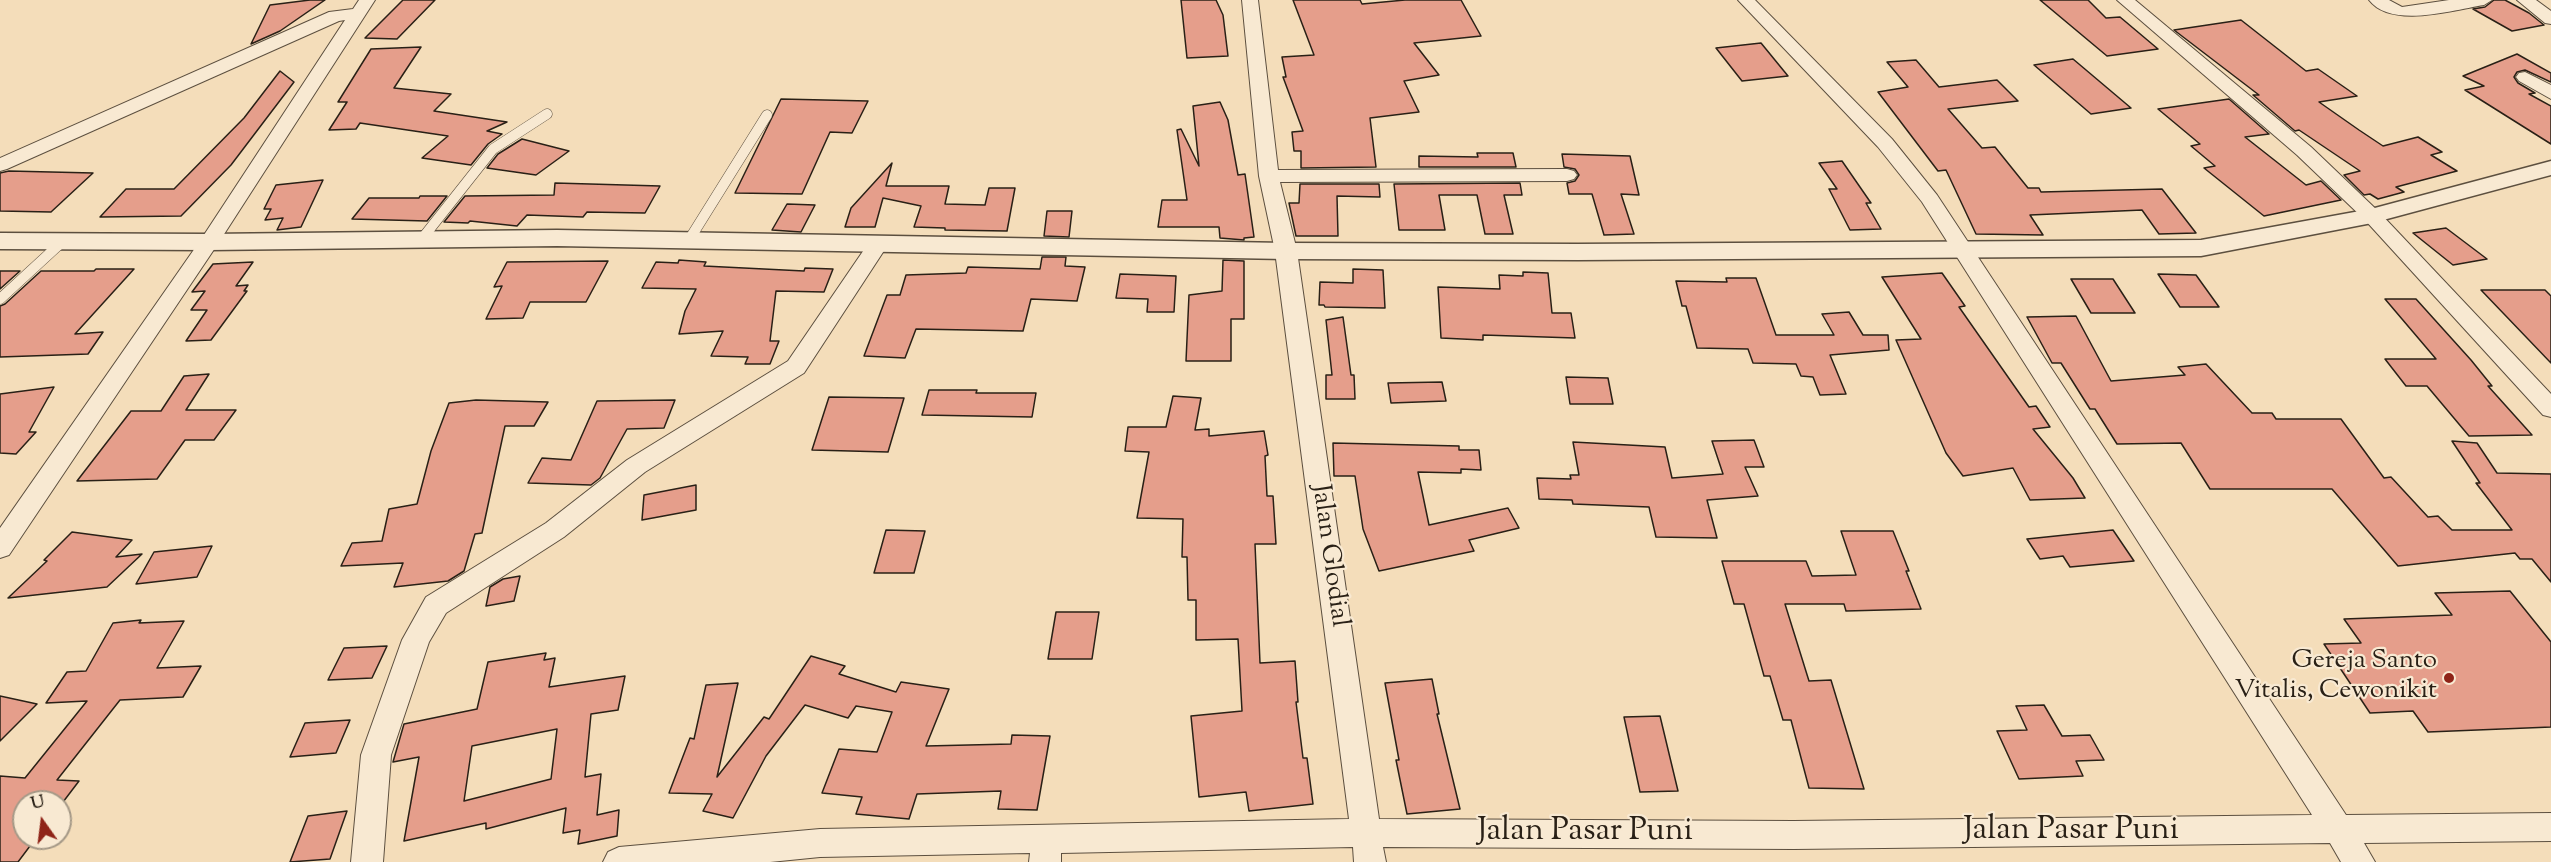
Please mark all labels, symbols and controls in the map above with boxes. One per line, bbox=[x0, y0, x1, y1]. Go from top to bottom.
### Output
street label: Jalan Glodial bbox=[1303, 483, 1353, 629]
place label: Gereja Santo Vitalis, Cewonikit bbox=[2235, 647, 2437, 708]
marker: Gereja Santo Vitalis, Cewonikit bbox=[2442, 671, 2456, 685]
north arrow bbox=[12, 790, 72, 850]
text: U bbox=[29, 791, 47, 817]
street label: Jalan Pasar Puni bbox=[1963, 814, 2179, 852]
street label: Jalan Pasar Puni bbox=[1477, 815, 1693, 853]

